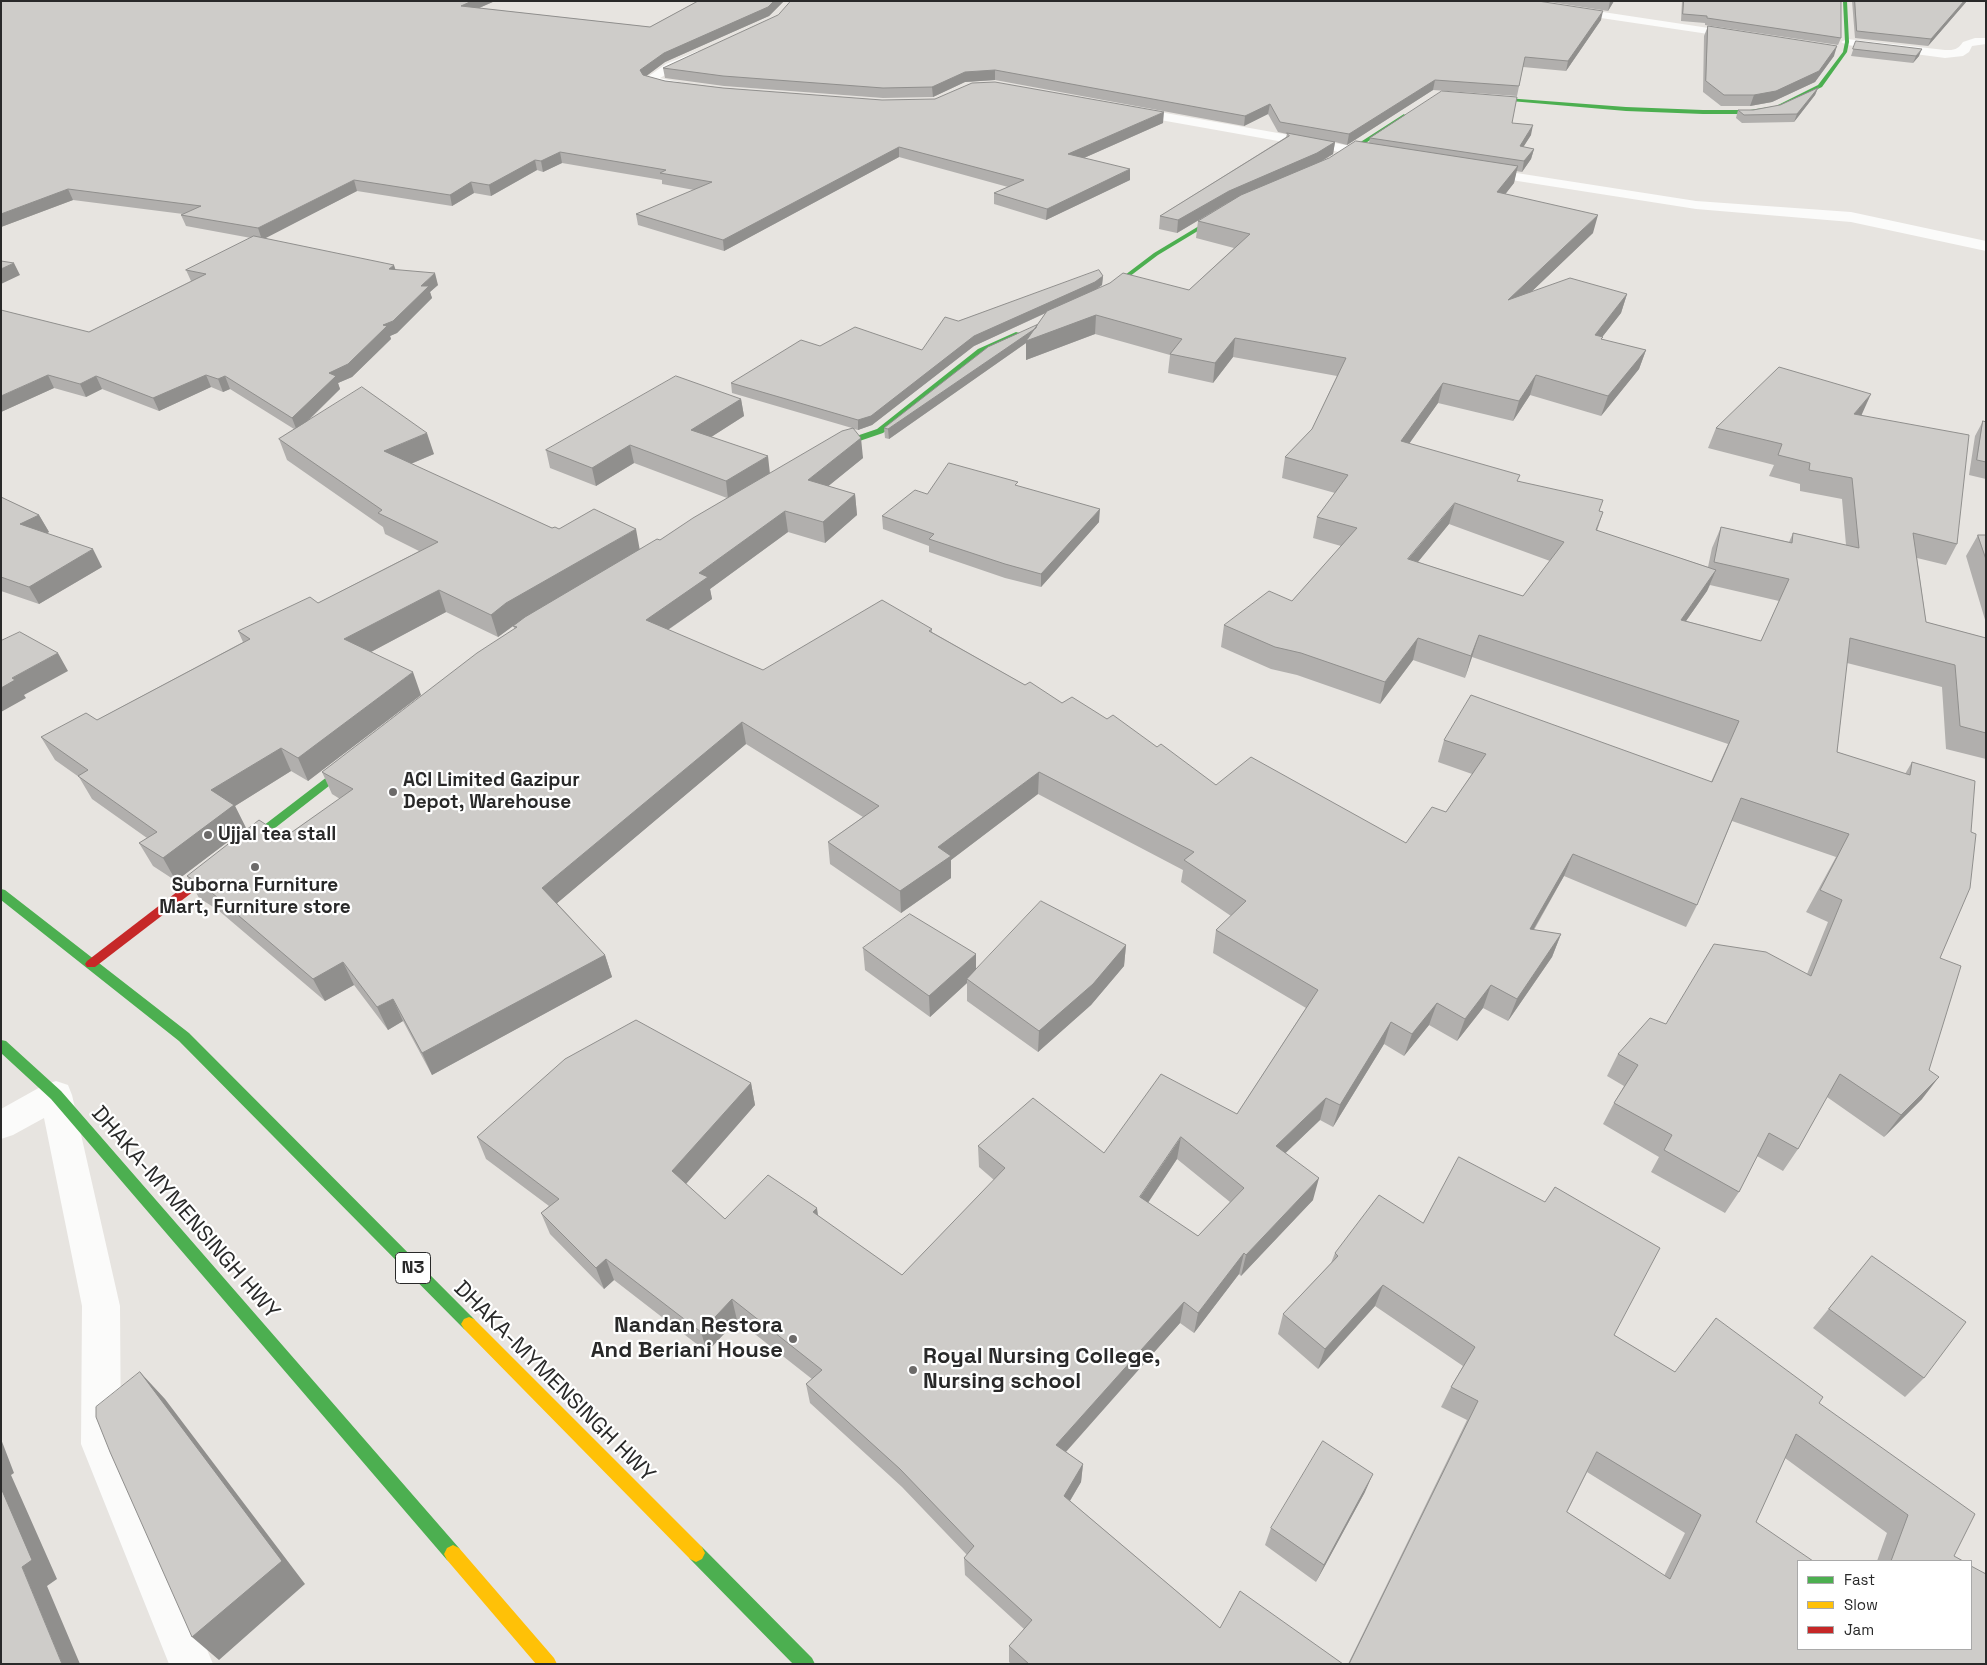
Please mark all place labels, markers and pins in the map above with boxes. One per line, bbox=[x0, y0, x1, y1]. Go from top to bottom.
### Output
place label: ACI Limited Gazipur Depot, Warehouse bbox=[403, 770, 580, 814]
marker: ACI Limited Gazipur Depot, Warehouse bbox=[387, 786, 399, 798]
place label: Ujjal tea stall bbox=[218, 824, 336, 846]
marker: Ujjal tea stall bbox=[202, 829, 214, 841]
marker: Suborna Furniture Mart, Furniture store bbox=[249, 861, 261, 873]
place label: Suborna Furniture Mart, Furniture store bbox=[159, 875, 351, 919]
place label: Nandan Restora And Beriani House bbox=[591, 1313, 783, 1364]
marker: Nandan Restora And Beriani House bbox=[787, 1333, 799, 1345]
place label: Royal Nursing College, Nursing school bbox=[923, 1344, 1160, 1395]
marker: Royal Nursing College, Nursing school bbox=[907, 1364, 919, 1376]

